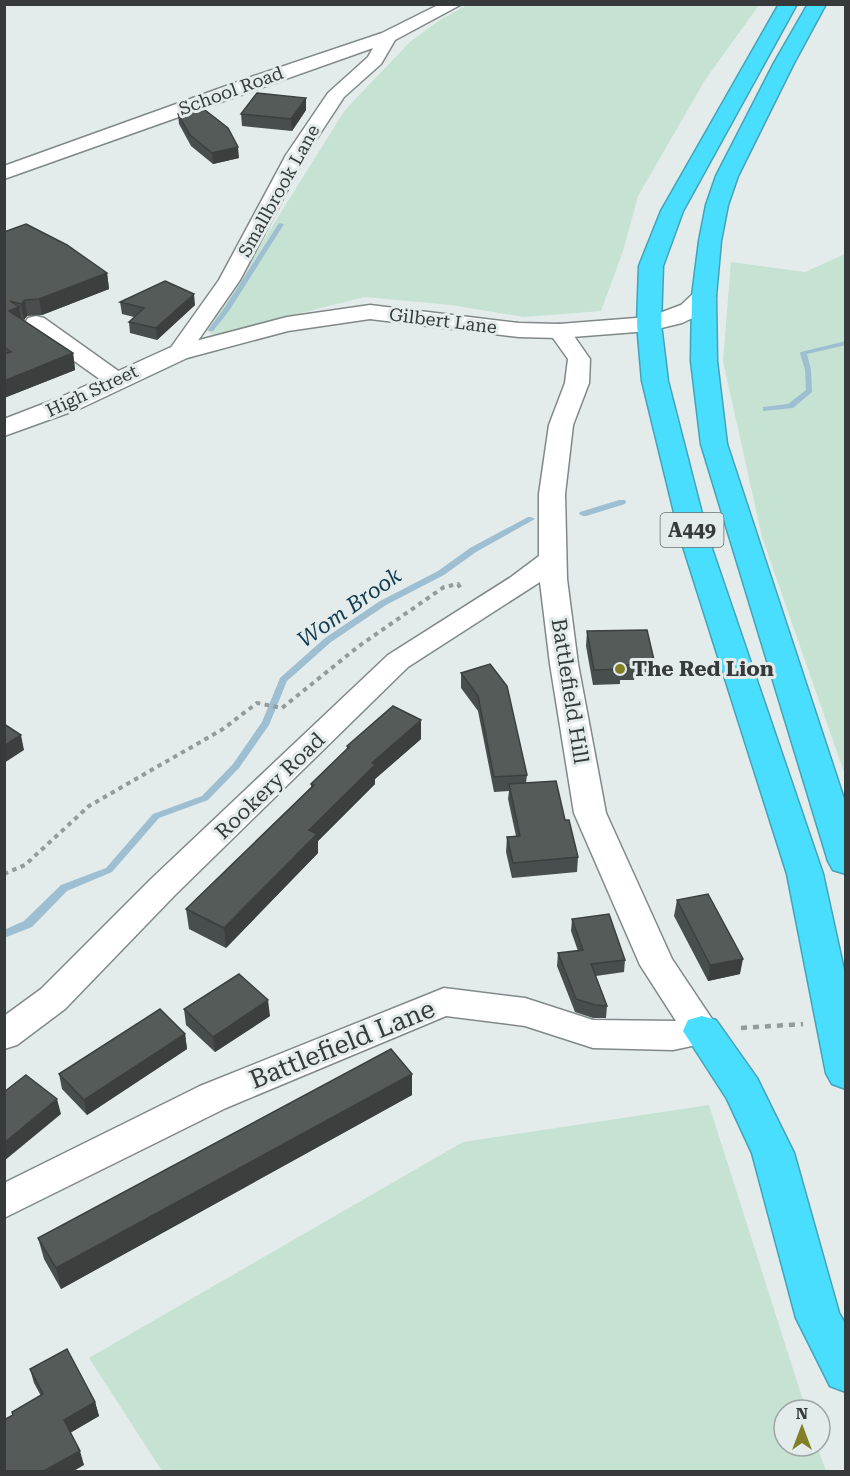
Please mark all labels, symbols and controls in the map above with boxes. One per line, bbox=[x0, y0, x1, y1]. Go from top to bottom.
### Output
street label: School Road bbox=[176, 62, 286, 119]
street label: Smallbrook Lane bbox=[234, 121, 324, 261]
street label: Gilbert Lane bbox=[388, 303, 498, 338]
street label: High Street bbox=[43, 360, 141, 421]
road number: A449 bbox=[660, 513, 724, 547]
water label: Wom Brook bbox=[293, 563, 406, 652]
street label: Battlefield Hill bbox=[547, 617, 593, 766]
place label: The Red Lion bbox=[632, 657, 774, 681]
marker: The Red Lion bbox=[613, 662, 627, 676]
street label: Rookery Road bbox=[210, 727, 330, 844]
street label: Battlefield Lane bbox=[245, 993, 439, 1095]
north arrow bbox=[772, 1398, 832, 1458]
text: N bbox=[796, 1404, 808, 1423]

